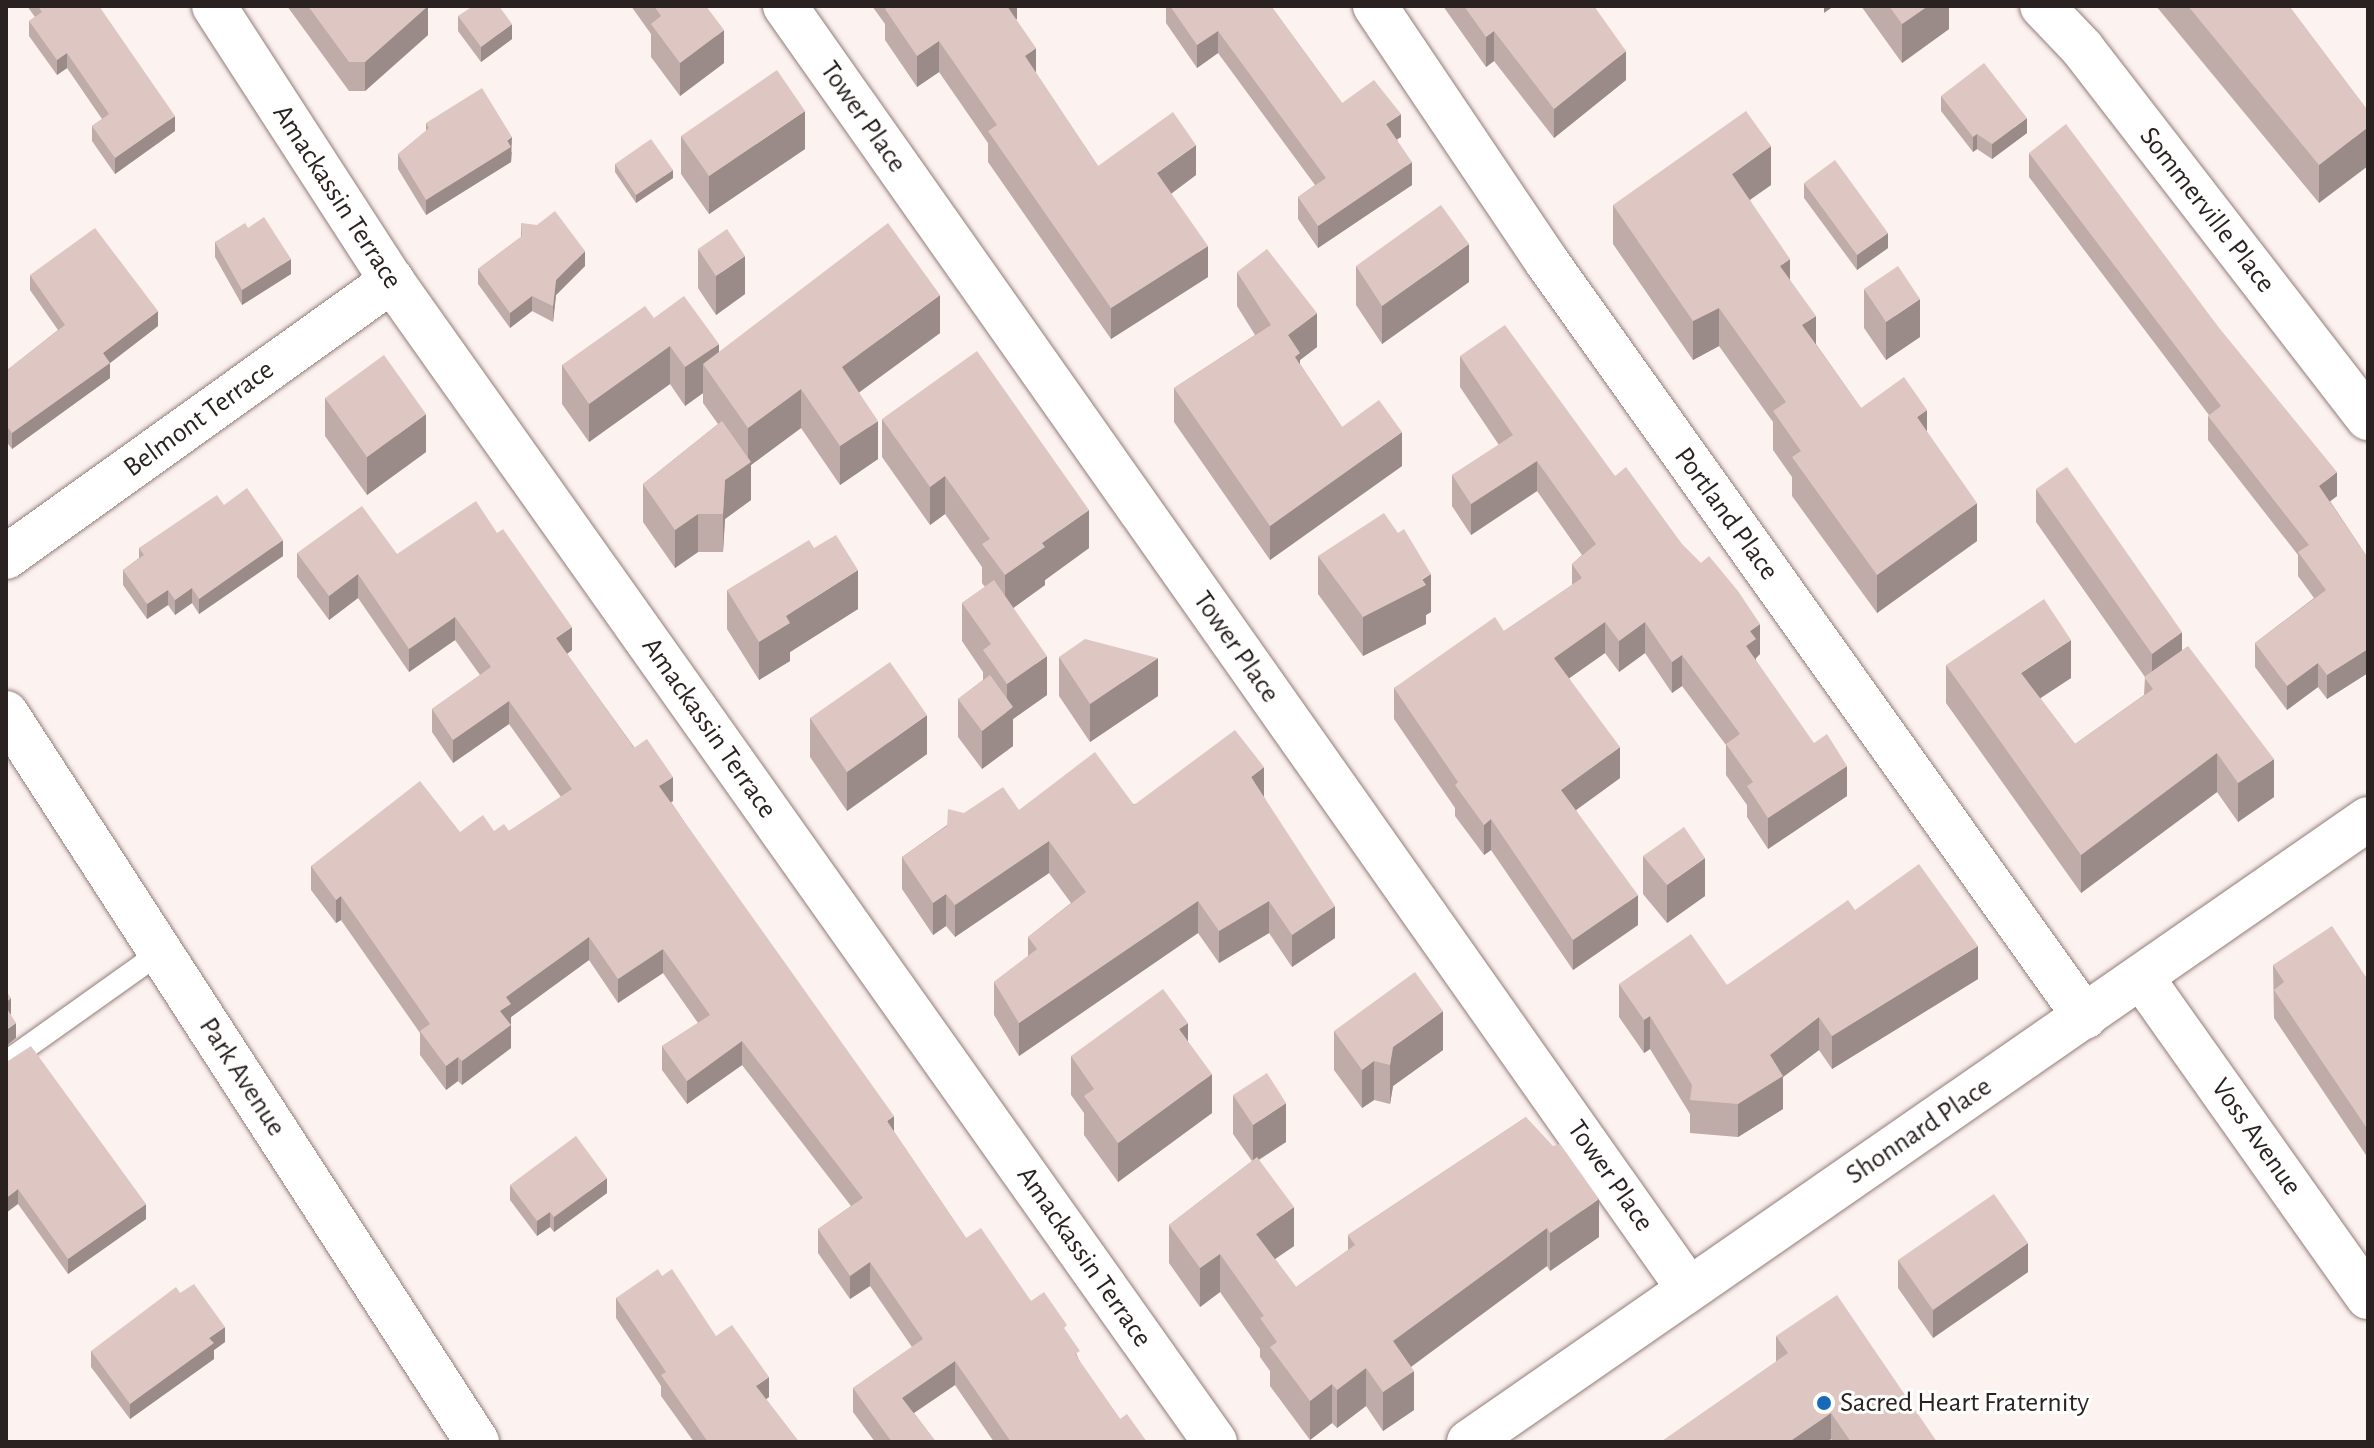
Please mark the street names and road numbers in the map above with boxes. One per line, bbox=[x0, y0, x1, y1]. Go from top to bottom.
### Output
street label: Tower Place bbox=[812, 55, 914, 179]
street label: Amackassin Terrace bbox=[265, 99, 409, 295]
street label: Sommerville Place bbox=[2132, 120, 2282, 300]
street label: Belmont Terrace bbox=[117, 353, 281, 485]
street label: Portland Place bbox=[1667, 441, 1785, 587]
street label: Tower Place bbox=[1185, 585, 1287, 709]
street label: Amackassin Terrace bbox=[634, 631, 784, 825]
street label: Park Avenue bbox=[191, 1011, 293, 1143]
street label: Shonnard Place bbox=[1840, 1070, 1998, 1192]
street label: Voss Avenue bbox=[2203, 1072, 2309, 1202]
street label: Tower Place bbox=[1559, 1114, 1661, 1238]
street label: Amackassin Terrace bbox=[1009, 1160, 1159, 1354]

